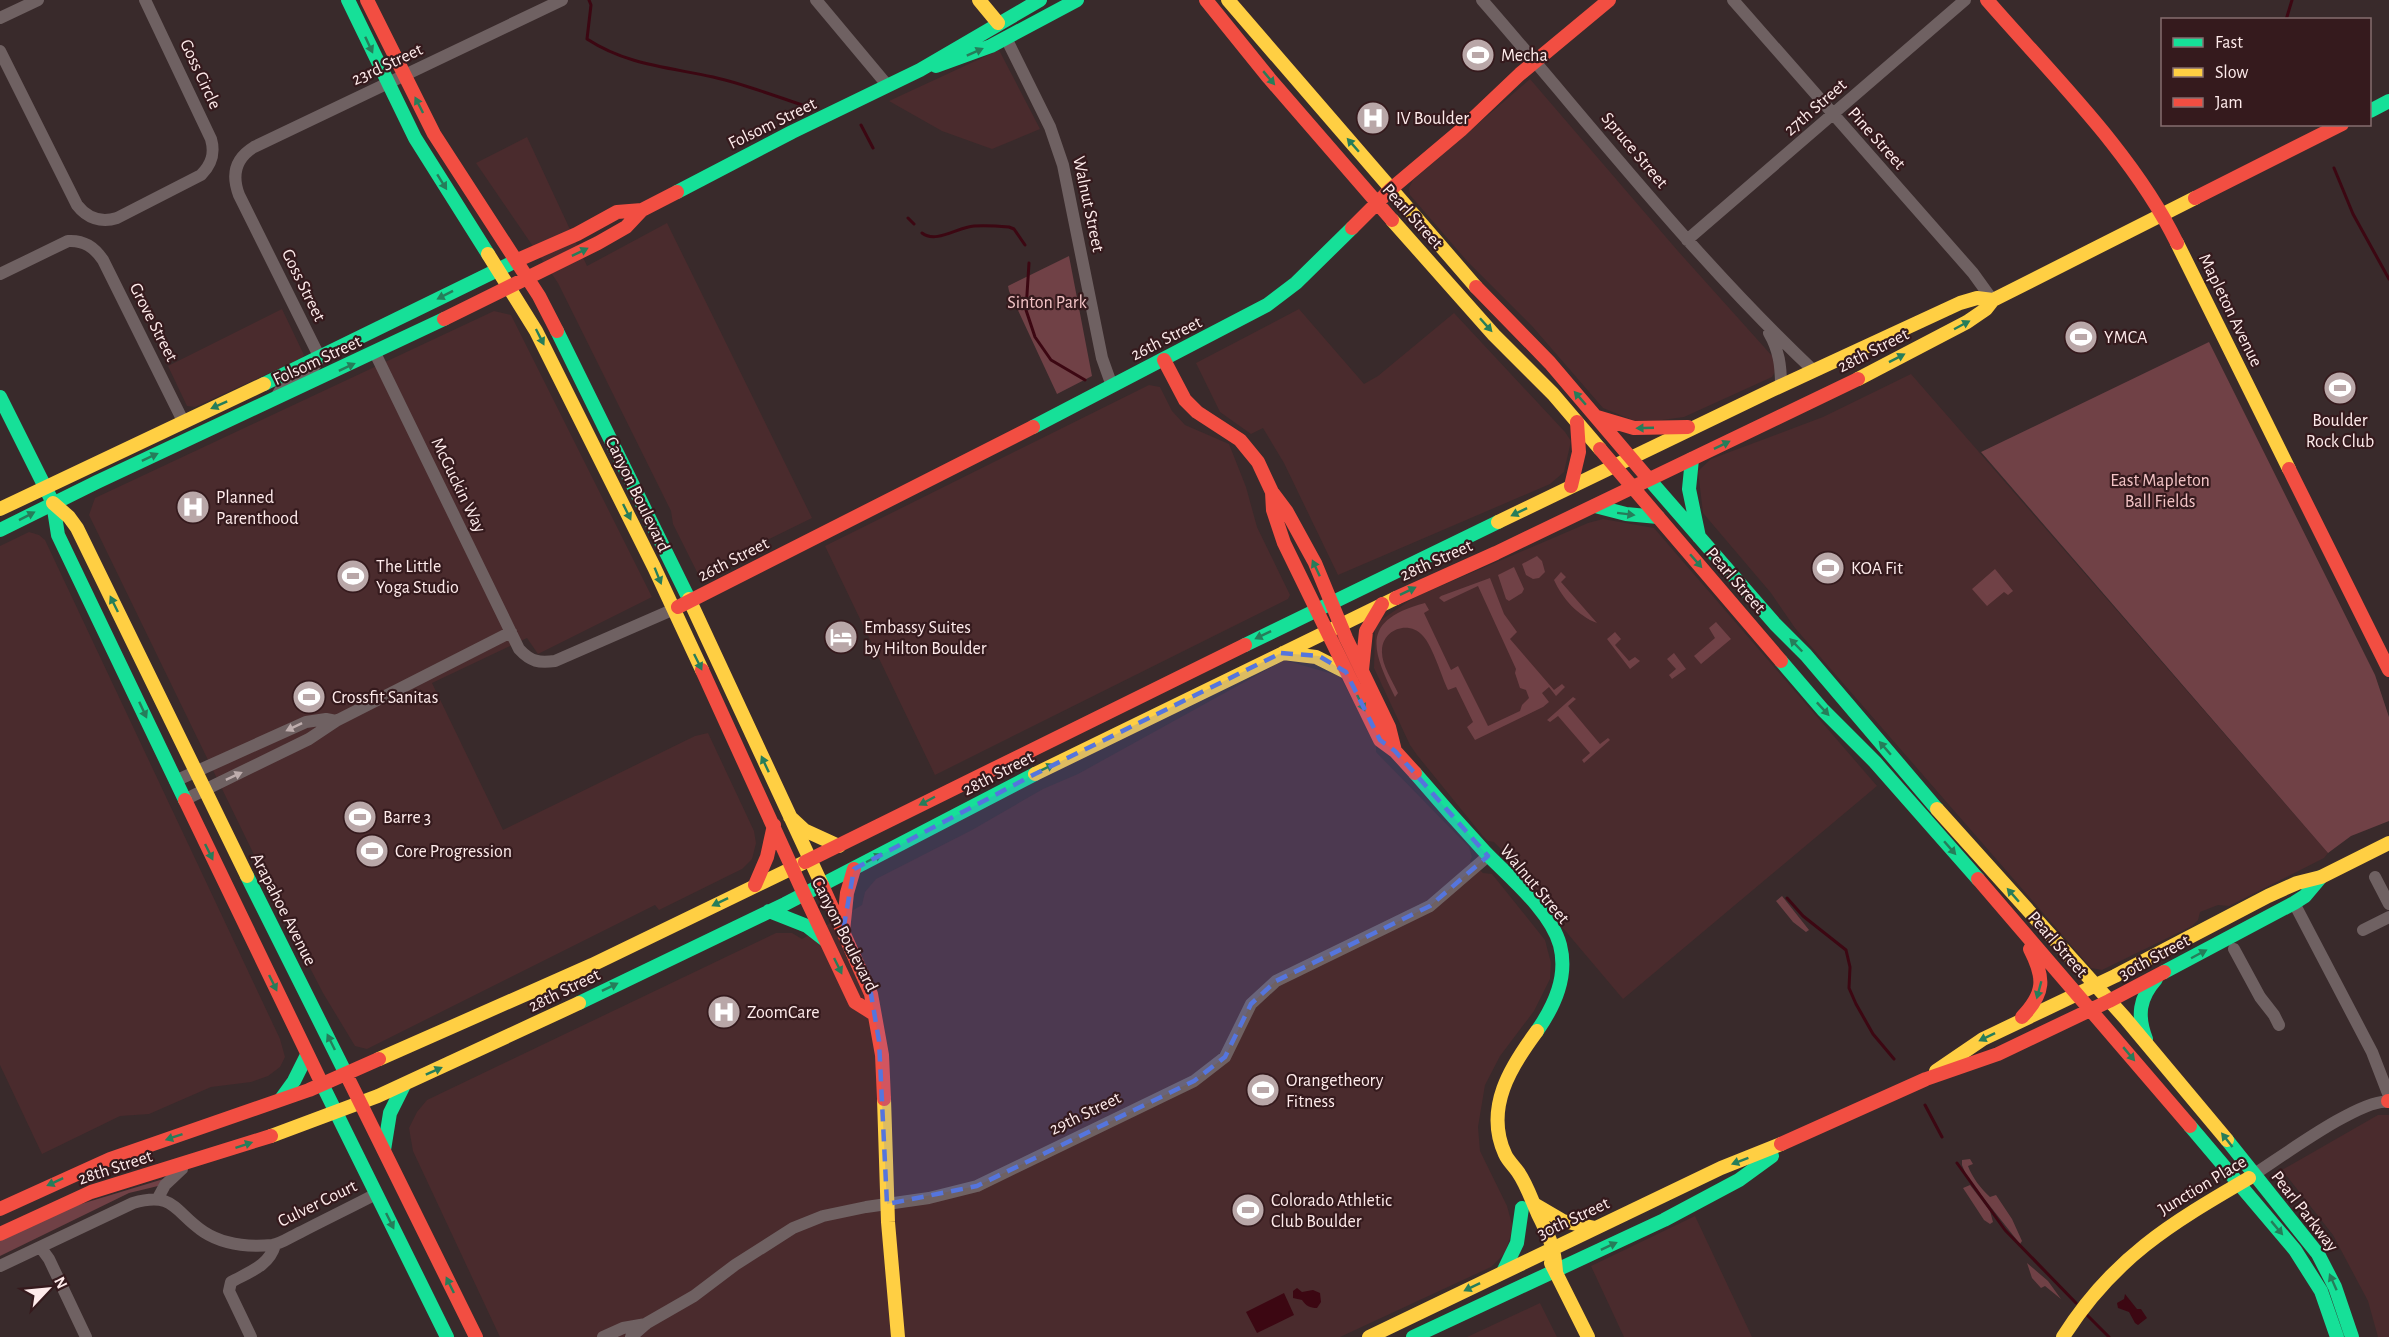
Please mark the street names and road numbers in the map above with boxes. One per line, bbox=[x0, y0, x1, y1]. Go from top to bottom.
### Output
street label: Goss Circle bbox=[176, 37, 224, 112]
street label: 23rd Street bbox=[349, 41, 426, 89]
street label: 27th Street bbox=[1781, 76, 1850, 140]
street label: Folsom Street bbox=[726, 95, 820, 153]
street label: Pine Street bbox=[1844, 104, 1909, 173]
street label: Spruce Street bbox=[1597, 109, 1671, 192]
street label: Walnut Street bbox=[1069, 155, 1107, 254]
street label: Pearl Street bbox=[1379, 181, 1446, 253]
street label: Goss Street bbox=[278, 246, 328, 325]
street label: Mapleton Avenue bbox=[2195, 251, 2265, 370]
street label: Grove Street bbox=[126, 280, 181, 365]
street label: 26th Street bbox=[1128, 313, 1205, 364]
street label: 28th Street bbox=[1835, 325, 1912, 376]
street label: Folsom Street bbox=[270, 332, 365, 389]
street label: Canyon Boulevard bbox=[601, 434, 673, 555]
street label: McGuckin Way bbox=[427, 435, 489, 536]
street label: 26th Street bbox=[695, 534, 772, 585]
street label: 28th Street bbox=[1397, 537, 1476, 585]
street label: Pearl Street bbox=[1702, 544, 1769, 617]
street label: 28th Street bbox=[960, 748, 1037, 799]
street label: Walnut Street bbox=[1496, 842, 1573, 928]
street label: Arapahoe Avenue bbox=[247, 850, 319, 969]
street label: Canyon Boulevard bbox=[808, 874, 881, 995]
street label: Pearl Street bbox=[2024, 908, 2091, 981]
street label: 30th Street bbox=[2116, 932, 2193, 984]
street label: 28th Street bbox=[526, 966, 603, 1016]
street label: 29th Street bbox=[1047, 1089, 1124, 1139]
street label: 28th Street bbox=[76, 1147, 155, 1188]
street label: Junction Place bbox=[2155, 1153, 2250, 1219]
street label: Pearl Parkway bbox=[2267, 1168, 2341, 1256]
street label: Culver Court bbox=[275, 1177, 360, 1231]
street label: 30th Street bbox=[1535, 1194, 1613, 1243]

